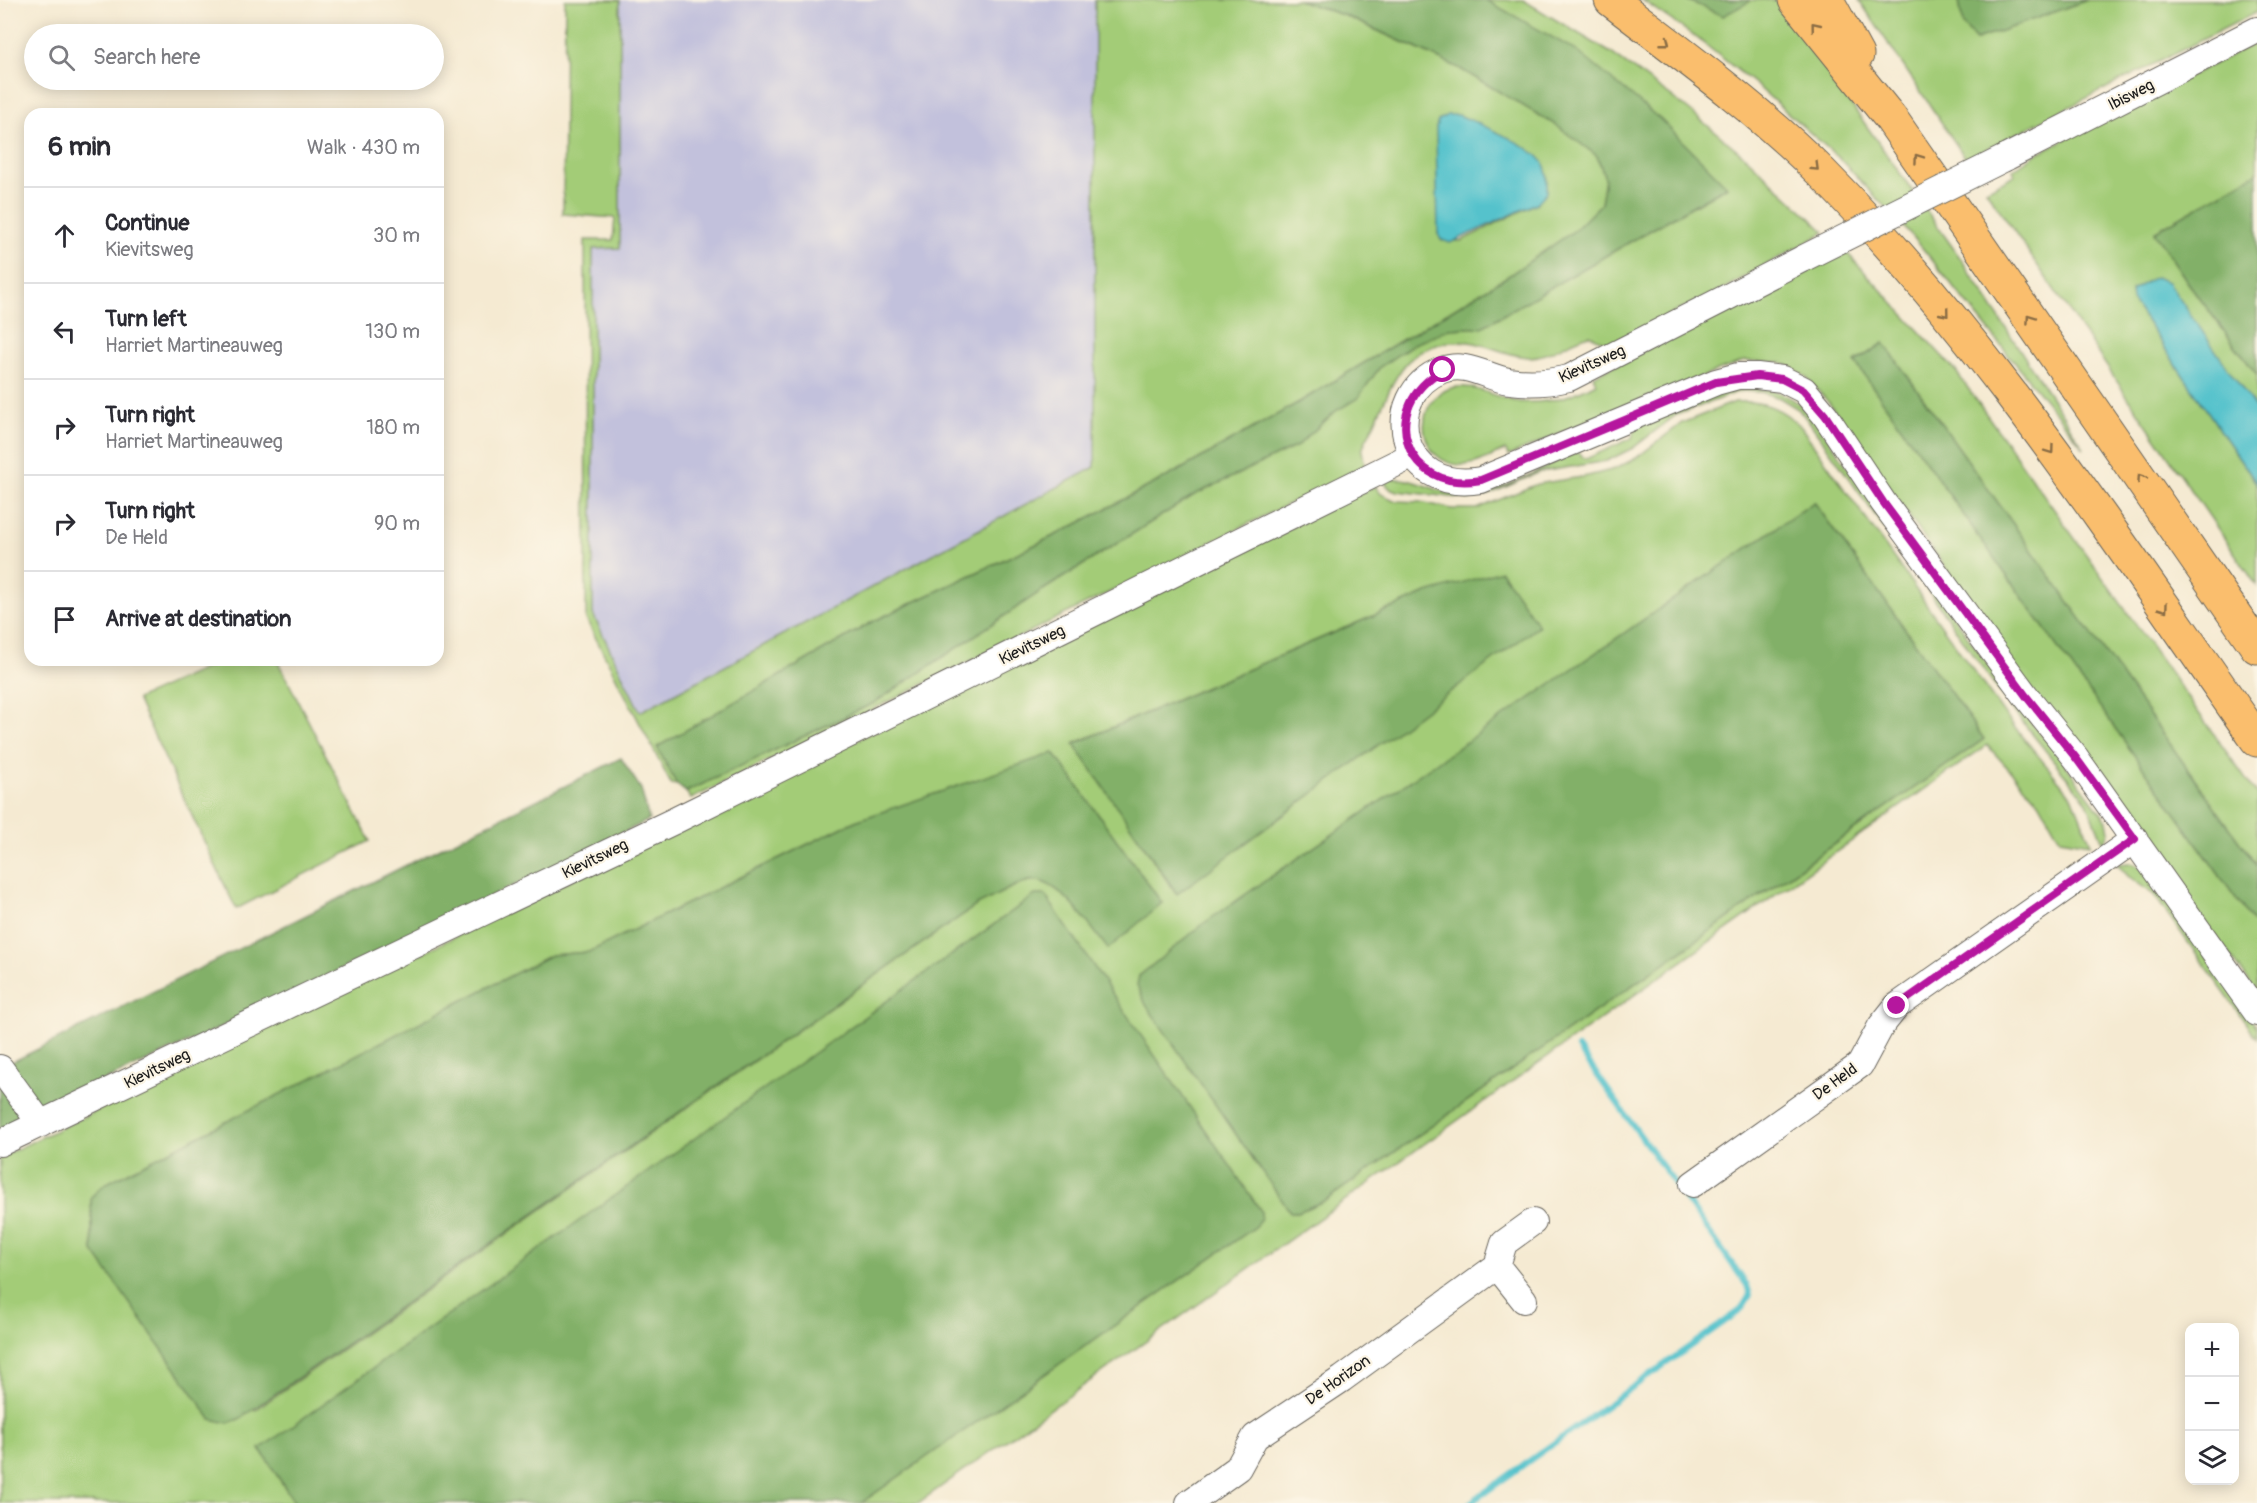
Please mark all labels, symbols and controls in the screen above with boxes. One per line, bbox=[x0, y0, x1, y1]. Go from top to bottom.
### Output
one-way arrow bbox=[1811, 22, 1822, 33]
search box bbox=[24, 24, 444, 90]
one-way arrow bbox=[1659, 35, 1670, 46]
icon: search bbox=[45, 41, 78, 74]
text: Search here bbox=[93, 43, 200, 71]
street label: Ibisweg bbox=[2105, 75, 2157, 115]
text: 6 min bbox=[48, 131, 111, 163]
text: Walk · 430 m bbox=[307, 135, 420, 160]
one-way arrow bbox=[1914, 154, 1925, 165]
one-way arrow bbox=[1809, 160, 1819, 171]
text: Continue bbox=[105, 209, 189, 237]
icon: ahead bbox=[48, 219, 81, 252]
text: 30 m bbox=[373, 223, 420, 248]
text: Kievitsweg bbox=[105, 237, 193, 262]
text: Turn left bbox=[105, 305, 187, 333]
one-way arrow bbox=[1937, 306, 1948, 317]
one-way arrow bbox=[2026, 313, 2037, 324]
icon: left bbox=[48, 315, 81, 348]
text: 130 m bbox=[365, 319, 420, 344]
text: Harriet Martineauweg bbox=[105, 333, 283, 358]
street label: Kievitsweg bbox=[1556, 340, 1628, 388]
route start bbox=[1429, 356, 1455, 382]
text: Turn right bbox=[105, 401, 195, 429]
icon: right bbox=[48, 411, 81, 444]
text: 180 m bbox=[366, 415, 420, 440]
text: Harriet Martineauweg bbox=[105, 429, 283, 454]
one-way arrow bbox=[2043, 443, 2054, 454]
one-way arrow bbox=[2137, 474, 2148, 485]
text: Turn right bbox=[105, 497, 195, 525]
icon: right bbox=[48, 507, 81, 540]
text: 90 m bbox=[374, 511, 420, 536]
text: De Held bbox=[105, 525, 168, 550]
one-way arrow bbox=[2157, 601, 2168, 612]
icon: arrive bbox=[48, 603, 81, 636]
text: Arrive at destination bbox=[105, 605, 291, 633]
street label: Kievitsweg bbox=[996, 620, 1068, 670]
street label: Kievitsweg bbox=[559, 834, 631, 884]
route end bbox=[1883, 992, 1909, 1018]
street label: Kievitsweg bbox=[121, 1044, 193, 1094]
street label: De Held bbox=[1809, 1059, 1861, 1105]
map controls bbox=[2185, 1323, 2239, 1485]
button: + bbox=[2185, 1323, 2239, 1377]
street label: De Horizon bbox=[1302, 1350, 1374, 1410]
button: − bbox=[2185, 1377, 2239, 1431]
button: layers bbox=[2185, 1431, 2239, 1485]

